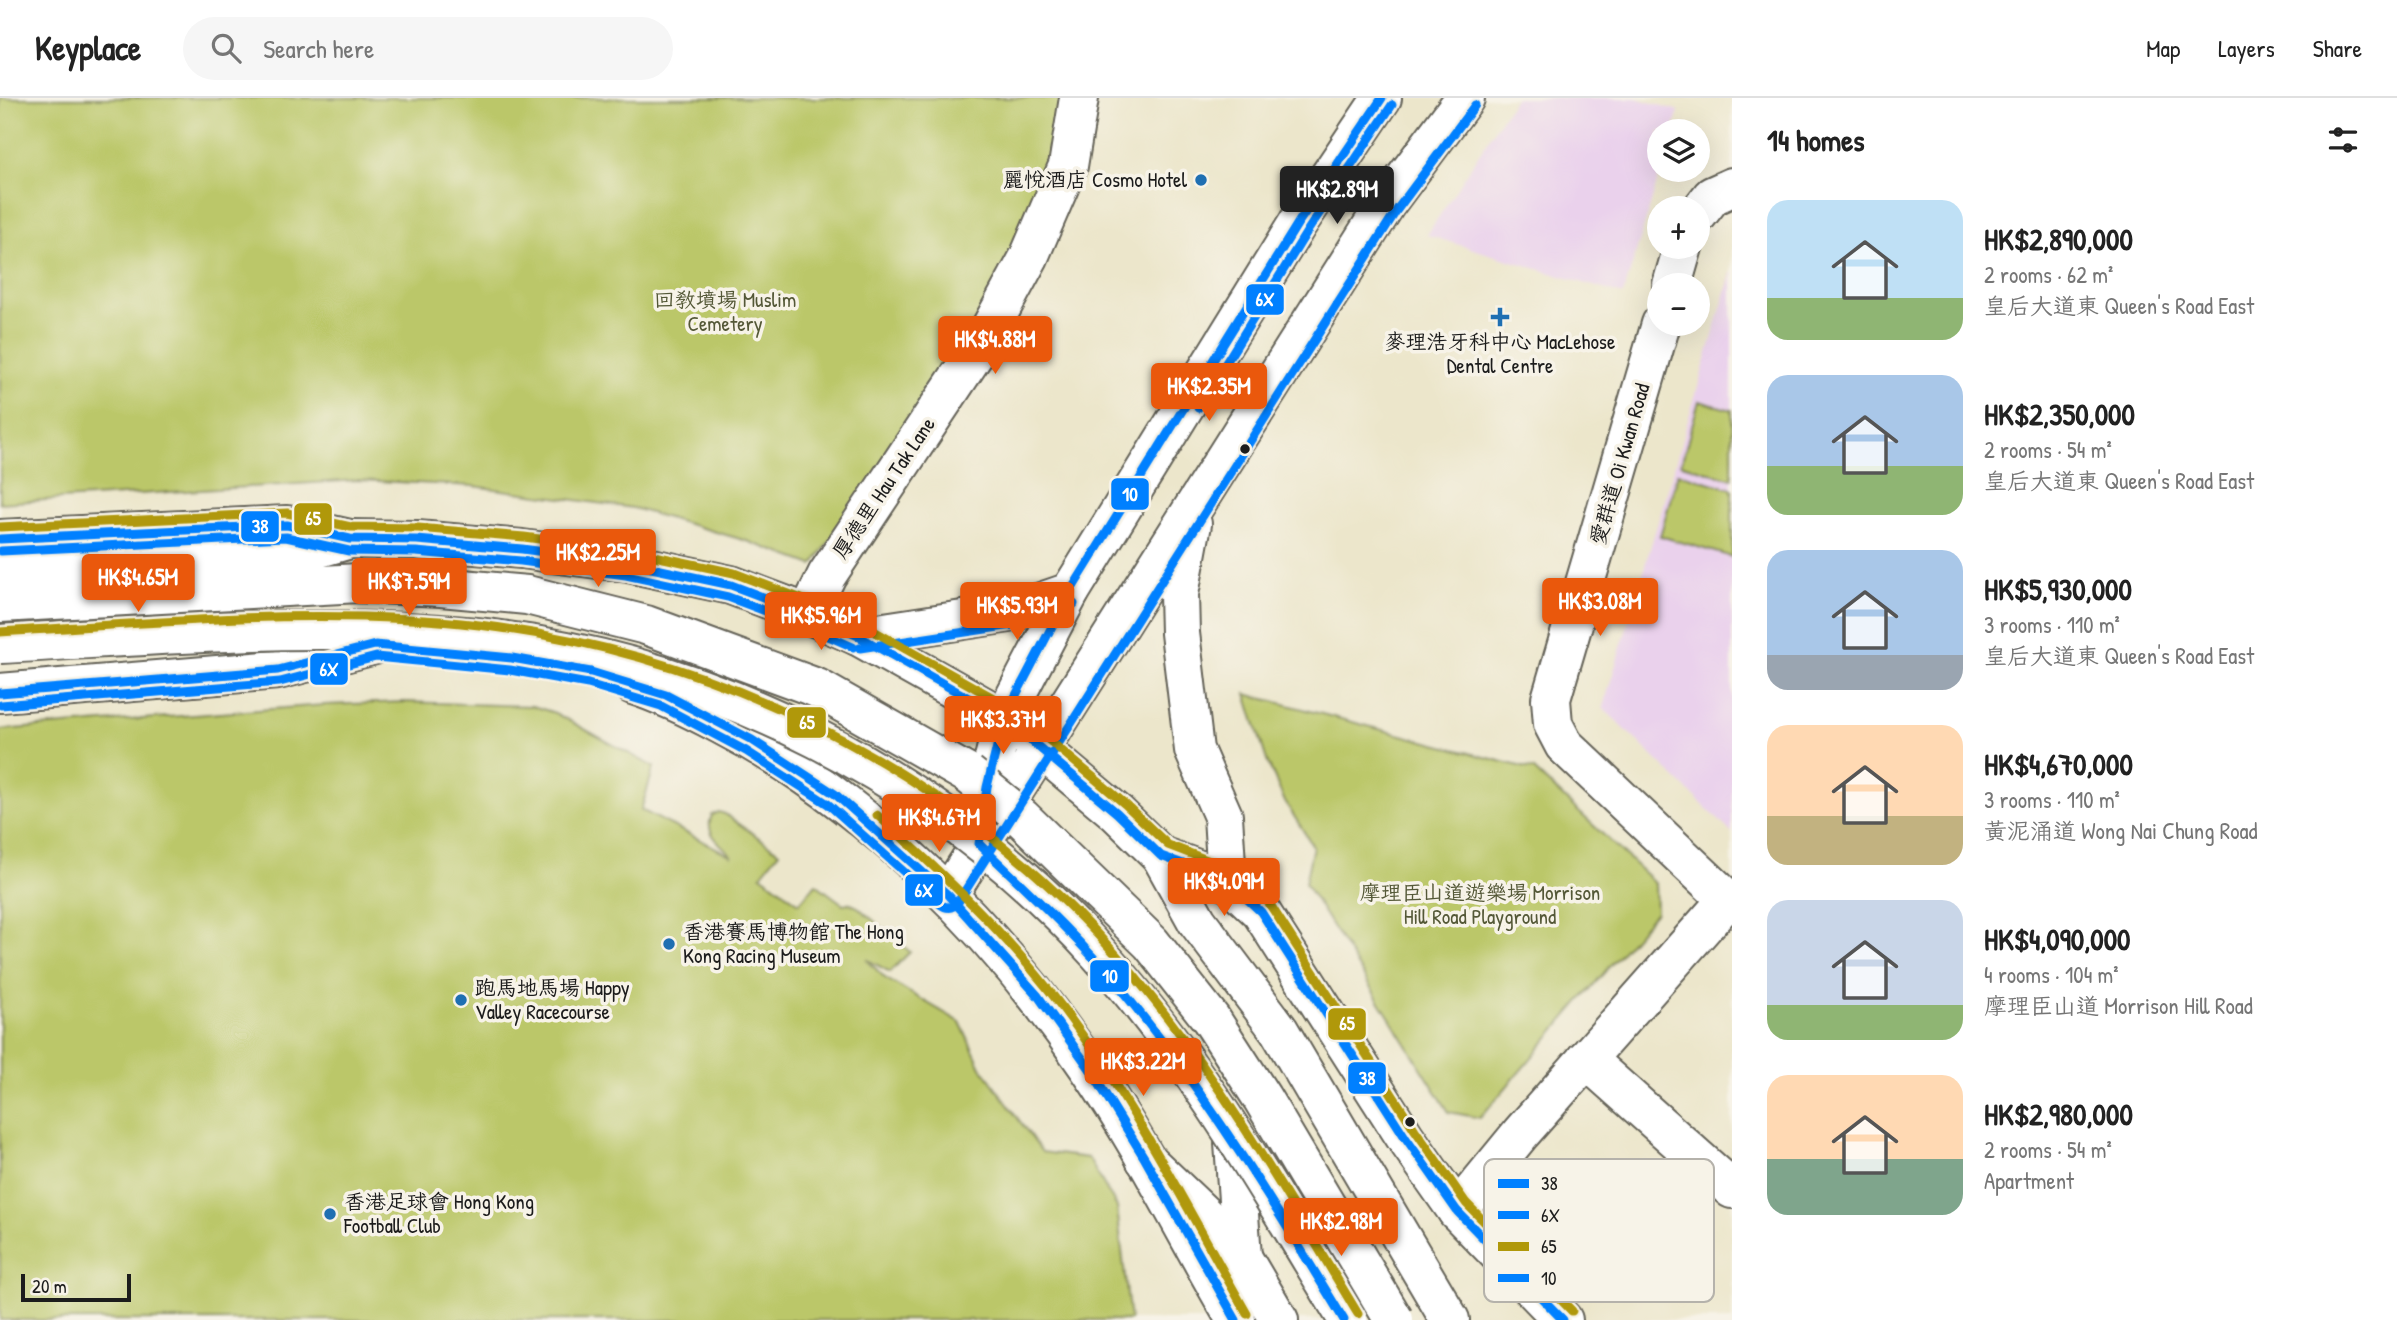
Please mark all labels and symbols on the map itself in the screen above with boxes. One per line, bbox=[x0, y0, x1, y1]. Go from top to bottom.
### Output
place label: 麗悅酒店 Cosmo Hotel bbox=[1003, 165, 1187, 194]
pin: HK$2.89M bbox=[1265, 166, 1409, 226]
marker: 麗悅酒店 Cosmo Hotel bbox=[1193, 172, 1209, 188]
line badge: 6X bbox=[1245, 283, 1285, 316]
park label: 回教墳場 Muslim Cemetery bbox=[654, 285, 796, 338]
text: 6X bbox=[1255, 286, 1275, 312]
marker: 麥理浩牙科中心 MacLehose Dental Centre bbox=[1490, 307, 1510, 327]
pin: HK$4.88M bbox=[923, 316, 1067, 376]
place label: 麥理浩牙科中心 MacLehose Dental Centre bbox=[1385, 327, 1615, 380]
pin: HK$2.35M bbox=[1137, 364, 1281, 423]
street label: 愛群道 Oi Kwan Road bbox=[1583, 380, 1656, 548]
street label: 厚德里 Hau Tak Lane bbox=[826, 411, 942, 564]
unlabelled marker bbox=[1238, 442, 1252, 456]
line badge: 10 bbox=[1110, 477, 1150, 511]
text: 10 bbox=[1122, 481, 1138, 507]
line badge: 65 bbox=[293, 502, 333, 536]
text: 65 bbox=[305, 505, 322, 531]
line badge: 38 bbox=[240, 510, 280, 543]
text: 38 bbox=[252, 513, 268, 539]
pin: HK$2.25M bbox=[526, 530, 670, 589]
pin: HK$4.65M bbox=[66, 554, 210, 614]
pin: HK$7.59M bbox=[337, 559, 481, 618]
pin: HK$3.08M bbox=[1528, 578, 1672, 638]
pin: HK$5.93M bbox=[945, 582, 1089, 642]
pin: HK$5.96M bbox=[749, 592, 893, 652]
line badge: 6X bbox=[309, 652, 349, 686]
text: 6X bbox=[319, 656, 339, 682]
pin: HK$3.37M bbox=[931, 696, 1075, 756]
line badge: 65 bbox=[786, 706, 827, 739]
text: 65 bbox=[799, 709, 816, 735]
pin: HK$4.67M bbox=[867, 794, 1011, 854]
pin: HK$4.09M bbox=[1152, 858, 1296, 918]
line badge: 6X bbox=[904, 873, 944, 907]
text: 6X bbox=[914, 877, 934, 903]
park label: 摩理臣山道遊樂場 Morrison Hill Road Playground bbox=[1360, 878, 1600, 931]
place label: 香港賽馬博物館 The Hong Kong Racing Museum bbox=[683, 917, 904, 970]
marker: 香港賽馬博物館 The Hong Kong Racing Museum bbox=[661, 936, 677, 952]
line badge: 10 bbox=[1089, 959, 1130, 993]
text: 10 bbox=[1102, 963, 1118, 989]
place label: 跑馬地馬場 Happy Valley Racecourse bbox=[475, 973, 630, 1026]
marker: 跑馬地馬場 Happy Valley Racecourse bbox=[453, 992, 469, 1008]
line badge: 65 bbox=[1327, 1007, 1367, 1041]
text: 65 bbox=[1339, 1010, 1356, 1036]
pin: HK$3.22M bbox=[1071, 1038, 1215, 1098]
line badge: 38 bbox=[1347, 1061, 1387, 1095]
text: 38 bbox=[1359, 1065, 1375, 1091]
unlabelled marker bbox=[1403, 1115, 1417, 1129]
legend bbox=[1484, 1159, 1714, 1302]
text: 38 bbox=[1541, 1170, 1558, 1196]
place label: 香港足球會 Hong Kong Football Club bbox=[343, 1187, 534, 1240]
pin: HK$2.98M bbox=[1269, 1198, 1413, 1258]
text: 6X bbox=[1541, 1202, 1560, 1228]
marker: 香港足球會 Hong Kong Football Club bbox=[322, 1206, 338, 1222]
text: 65 bbox=[1541, 1233, 1557, 1259]
text: 10 bbox=[1541, 1265, 1556, 1291]
scale bar bbox=[21, 1271, 131, 1303]

